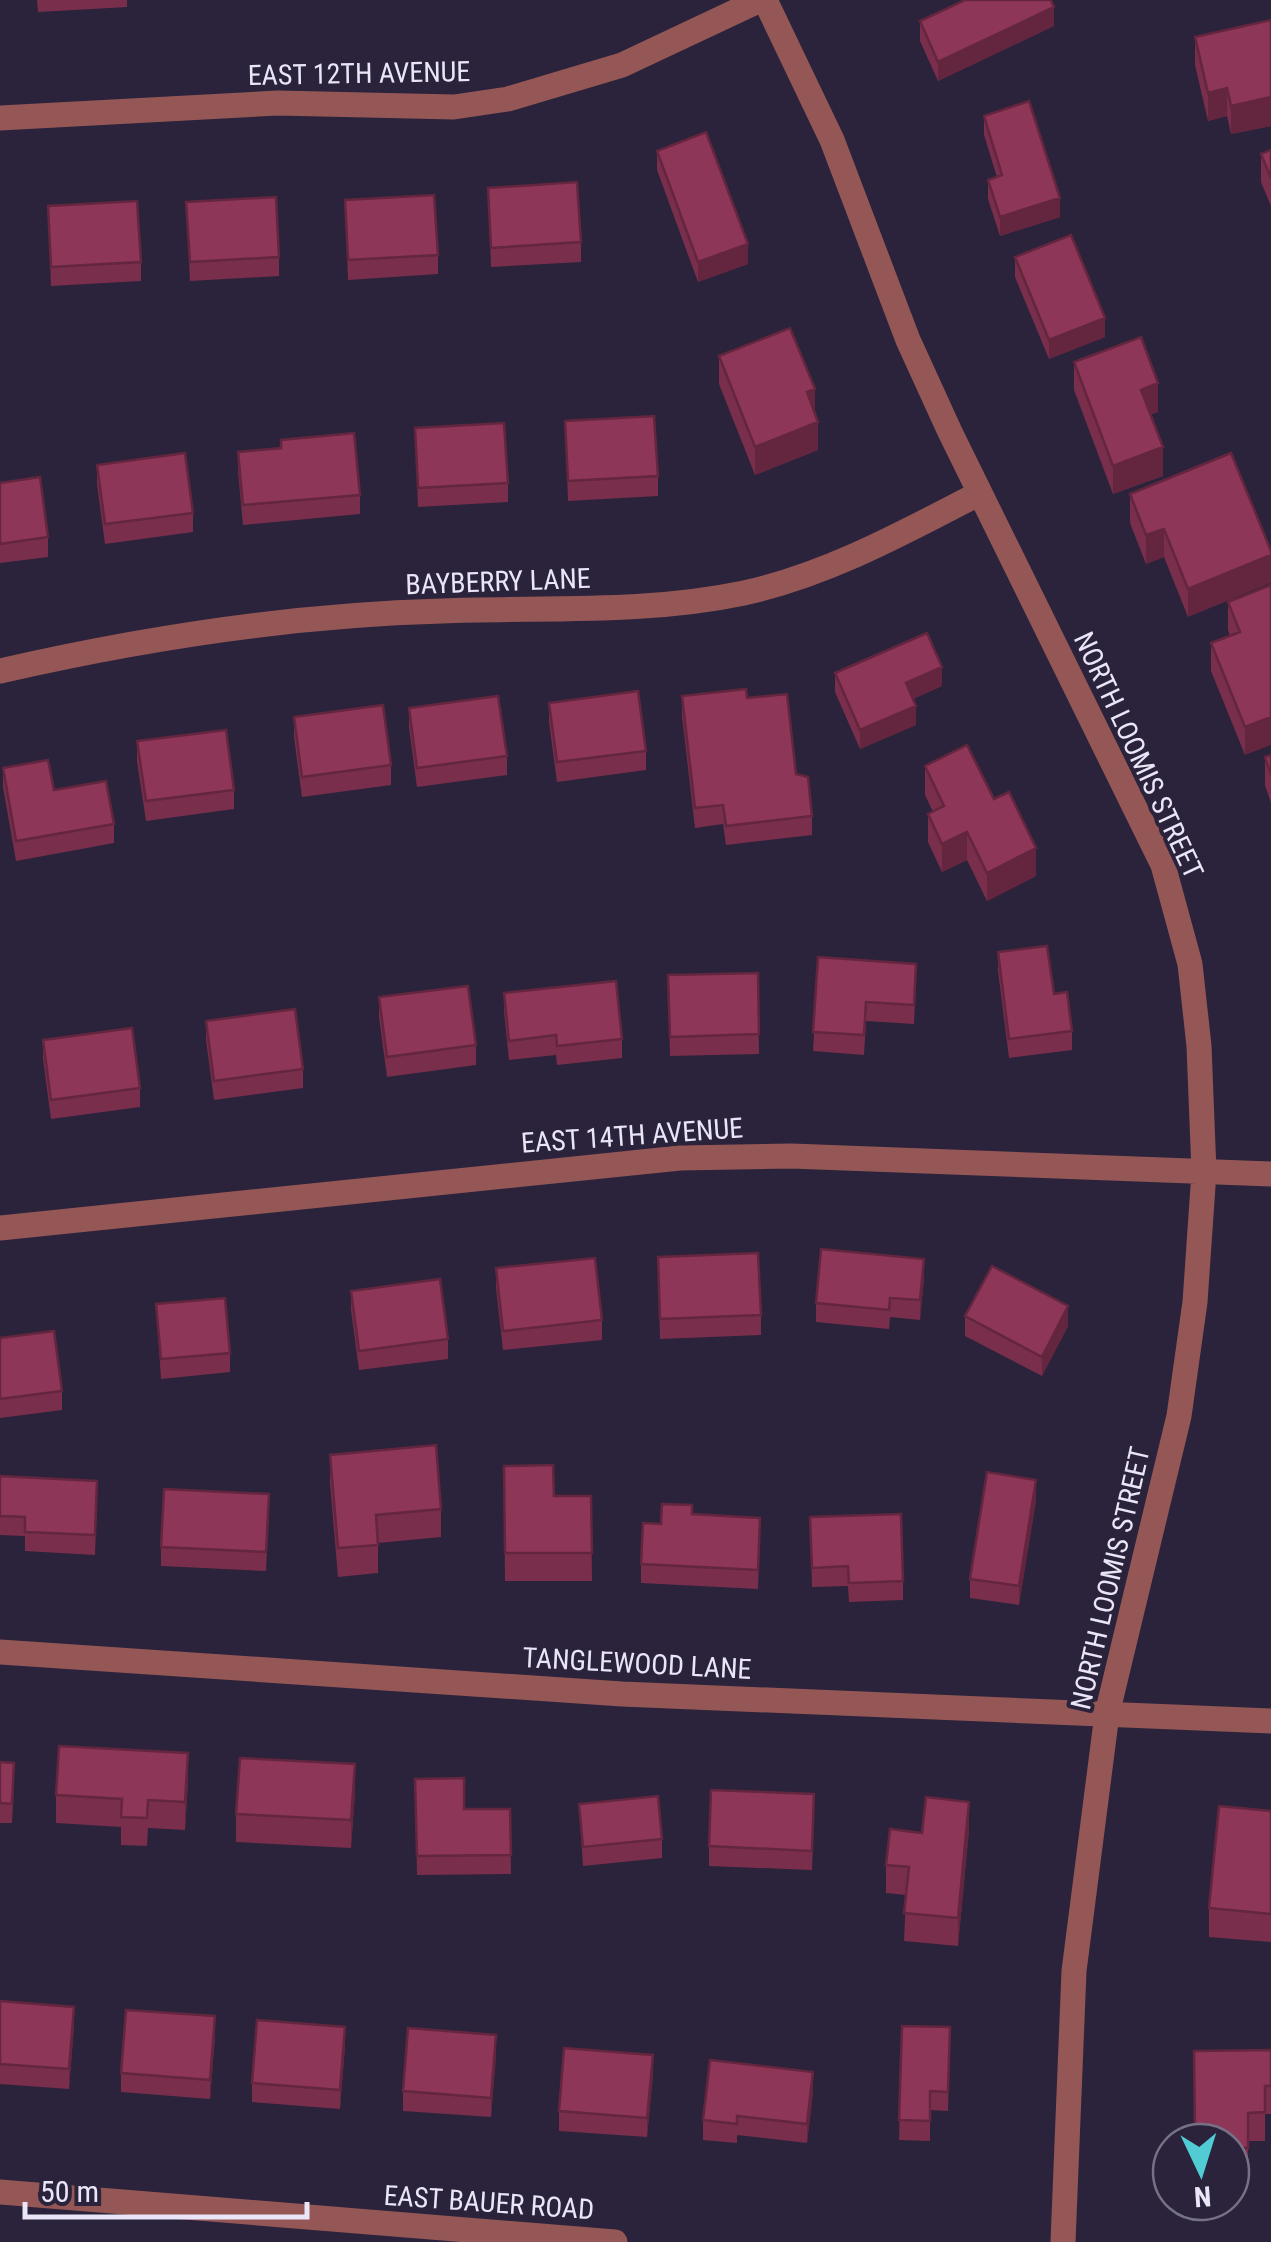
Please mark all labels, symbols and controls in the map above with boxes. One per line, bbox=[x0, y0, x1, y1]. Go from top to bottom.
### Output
street label: EAST 12TH AVENUE bbox=[247, 55, 471, 92]
street label: BAYBERRY LANE bbox=[405, 562, 591, 601]
street label: NORTH LOOMIS STREET bbox=[1067, 627, 1210, 884]
street label: EAST 14TH AVENUE bbox=[520, 1111, 744, 1160]
street label: NORTH LOOMIS STREET bbox=[1064, 1444, 1157, 1712]
street label: TANGLEWOOD LANE bbox=[522, 1641, 752, 1686]
north arrow bbox=[1151, 2122, 1251, 2222]
scale bar bbox=[25, 2157, 308, 2219]
text: 50 m bbox=[40, 2174, 99, 2209]
street label: EAST BAUER ROAD bbox=[383, 2179, 595, 2226]
text: N bbox=[1193, 2179, 1212, 2213]

